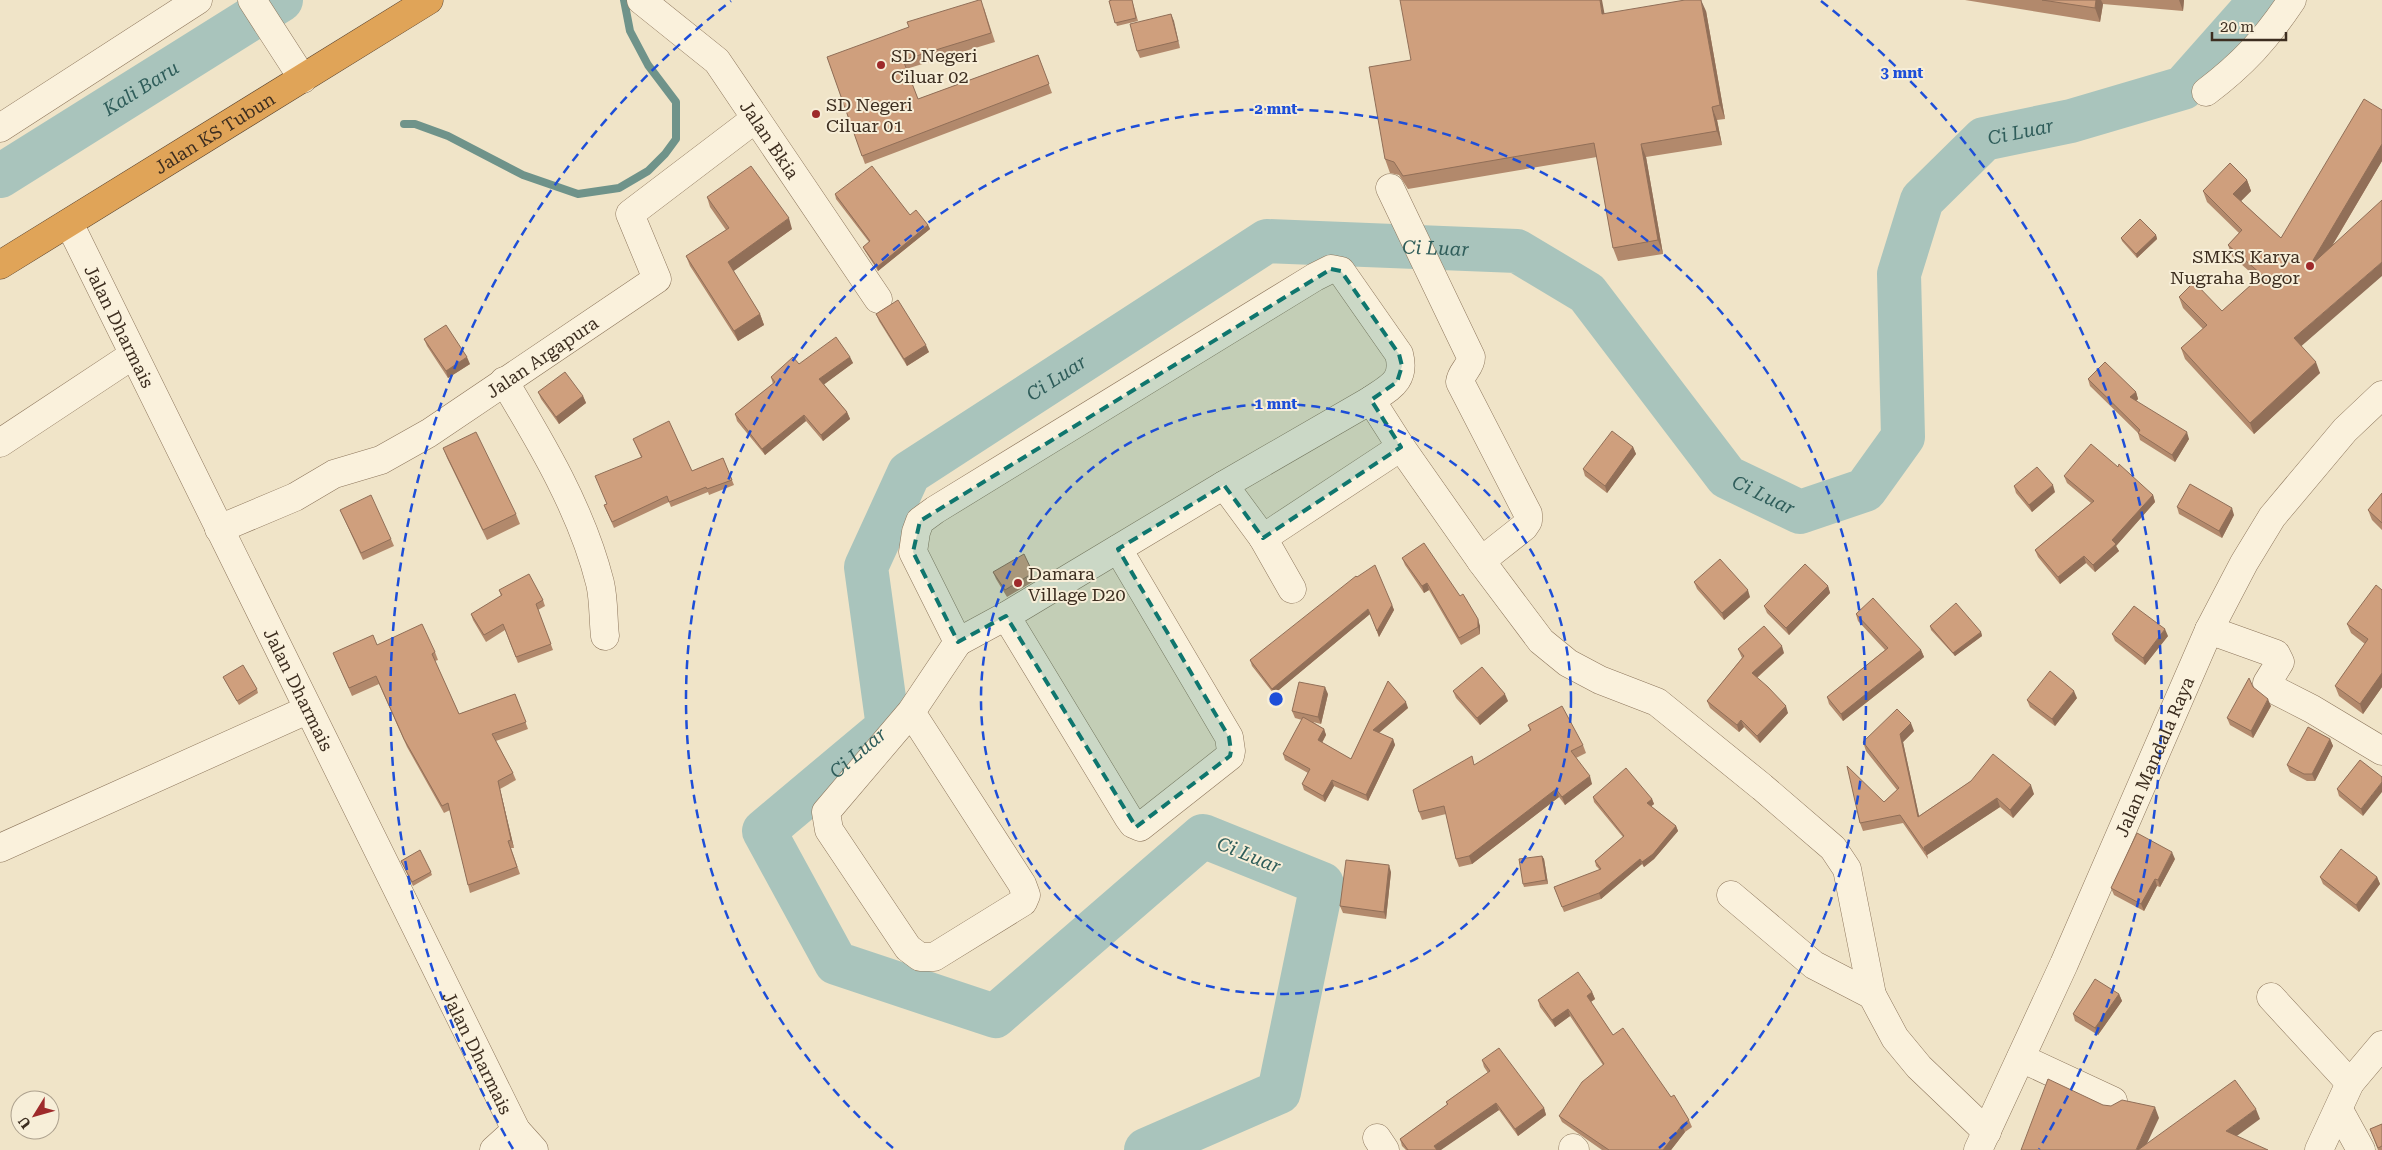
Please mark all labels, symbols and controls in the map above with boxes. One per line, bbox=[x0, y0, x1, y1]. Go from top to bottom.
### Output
scale bar bbox=[2212, 10, 2286, 42]
text: 20 m bbox=[2220, 18, 2255, 36]
place label: SD Negeri Ciluar 02 bbox=[891, 45, 978, 87]
water label: Kali Baru bbox=[98, 55, 183, 121]
marker: SD Negeri Ciluar 02 bbox=[875, 59, 887, 71]
text: 3 mnt bbox=[1881, 64, 1923, 82]
street label: Jalan KS Tubun bbox=[150, 87, 279, 178]
place label: SD Negeri Ciluar 01 bbox=[826, 94, 913, 136]
street label: Jalan Bkia bbox=[736, 96, 804, 183]
text: 2 mnt bbox=[1255, 100, 1297, 118]
marker: SD Negeri Ciluar 01 bbox=[810, 108, 822, 120]
water label: Ci Luar bbox=[1986, 113, 2056, 149]
water label: Ci Luar bbox=[1402, 235, 1470, 261]
place label: SMKS Karya Nugraha Bogor bbox=[2170, 246, 2300, 288]
marker: SMKS Karya Nugraha Bogor bbox=[2304, 260, 2316, 272]
street label: Jalan Dharmais bbox=[81, 261, 159, 391]
street label: Jalan Argapura bbox=[482, 311, 602, 402]
water label: Ci Luar bbox=[1022, 350, 1091, 405]
text: 1 mnt bbox=[1255, 395, 1297, 413]
water label: Ci Luar bbox=[1729, 470, 1799, 520]
place label: Damara Village D20 bbox=[1028, 563, 1126, 605]
marker: Damara Village D20 bbox=[1012, 577, 1024, 589]
street label: Jalan Dharmais bbox=[260, 625, 338, 754]
street label: Jalan Mandala Raya bbox=[2110, 673, 2198, 840]
centre of rings bbox=[1267, 690, 1285, 708]
water label: Ci Luar bbox=[825, 722, 891, 783]
water label: Ci Luar bbox=[1214, 832, 1284, 878]
street label: Jalan Dharmais bbox=[439, 988, 517, 1118]
north arrow bbox=[10, 1090, 60, 1140]
text: U bbox=[15, 1114, 34, 1132]

